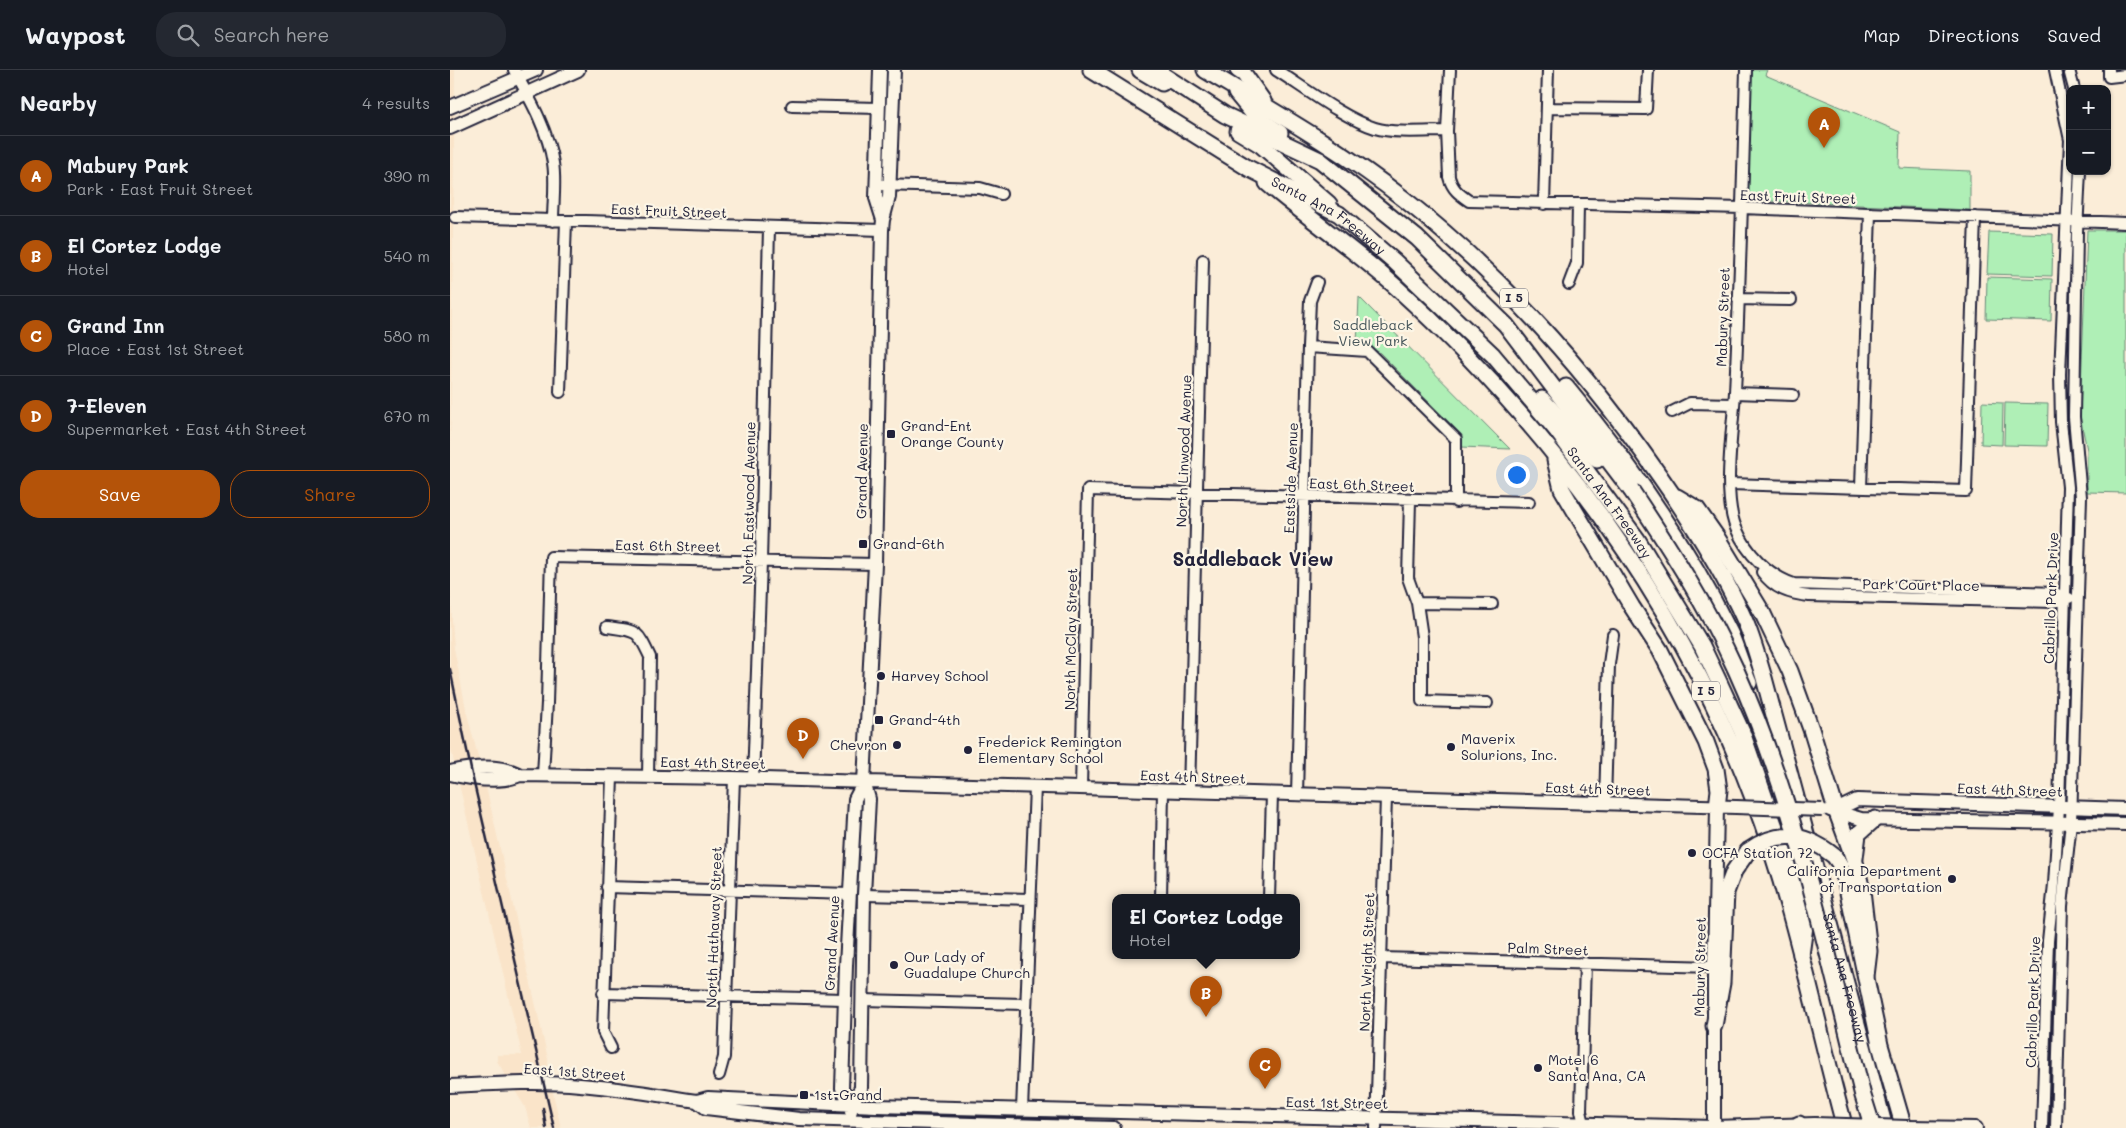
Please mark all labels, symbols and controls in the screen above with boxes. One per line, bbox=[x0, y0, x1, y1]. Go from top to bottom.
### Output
search box bbox=[156, 12, 506, 57]
text: Waypost bbox=[25, 19, 126, 50]
icon: search bbox=[174, 21, 202, 49]
text: Search here bbox=[214, 22, 329, 47]
text: Map bbox=[1863, 23, 1900, 47]
text: Directions bbox=[1928, 23, 2020, 47]
text: Saved bbox=[2048, 23, 2101, 47]
map controls bbox=[2066, 85, 2111, 175]
button: + bbox=[2066, 85, 2111, 130]
text: Nearby bbox=[20, 89, 97, 116]
text: 4 results bbox=[362, 92, 430, 113]
pin: A bbox=[1808, 107, 1840, 148]
button: − bbox=[2066, 130, 2111, 175]
text: Mabury Park bbox=[67, 153, 189, 178]
text: A bbox=[30, 165, 42, 186]
text: 390 m bbox=[383, 165, 430, 186]
street label: Santa Ana Freeway bbox=[1268, 171, 1390, 259]
text: Park · East Fruit Street bbox=[67, 178, 253, 199]
street label: East Fruit Street bbox=[1740, 185, 1856, 208]
street label: East Fruit Street bbox=[611, 199, 727, 222]
text: El Cortez Lodge bbox=[67, 233, 221, 258]
text: B bbox=[31, 245, 41, 266]
text: 540 m bbox=[384, 245, 430, 266]
text: Hotel bbox=[67, 258, 109, 279]
street label: Mabury Street bbox=[1711, 267, 1734, 367]
road number: I 5 bbox=[1500, 288, 1528, 308]
text: Grand Inn bbox=[67, 313, 164, 338]
park label: Saddleback View Park bbox=[1333, 315, 1413, 350]
text: C bbox=[30, 325, 42, 346]
text: 580 m bbox=[383, 325, 430, 346]
text: Place · East 1st Street bbox=[67, 338, 244, 359]
street label: North Linwood Avenue bbox=[1171, 374, 1196, 528]
text: 7-Eleven bbox=[67, 393, 147, 418]
text: D bbox=[30, 405, 42, 426]
text: 670 m bbox=[384, 405, 430, 426]
place label: Grand-Ent Orange County bbox=[901, 416, 1004, 451]
text: Supermarket · East 4th Street bbox=[67, 418, 307, 439]
street label: North Eastwood Avenue bbox=[738, 421, 759, 585]
street label: Eastside Avenue bbox=[1279, 422, 1302, 534]
street label: Grand Avenue bbox=[851, 423, 872, 519]
marker: Grand-Ent Orange County bbox=[885, 428, 897, 440]
street label: Santa Ana Freeway bbox=[1563, 443, 1657, 562]
your location bbox=[1504, 462, 1530, 488]
button: Save bbox=[20, 470, 220, 518]
button: Share bbox=[230, 470, 430, 518]
street label: East 6th Street bbox=[1309, 473, 1415, 496]
street label: Cabrillo Park Drive bbox=[2039, 532, 2062, 664]
place label: Grand-6th bbox=[873, 534, 944, 553]
street label: East 6th Street bbox=[615, 535, 721, 556]
marker: Grand-6th bbox=[857, 538, 869, 550]
district label: Saddleback View bbox=[1172, 546, 1334, 571]
street label: North McClay Street bbox=[1060, 568, 1081, 710]
street label: Park Court Place bbox=[1862, 574, 1980, 595]
place label: Harvey School bbox=[891, 666, 989, 685]
marker: Harvey School bbox=[875, 670, 887, 682]
road number: I 5 bbox=[1692, 682, 1720, 700]
place label: Grand-4th bbox=[889, 710, 960, 729]
marker: Grand-4th bbox=[873, 714, 885, 726]
pin: D bbox=[787, 718, 819, 759]
place label: Maverix Solurions, Inc. bbox=[1461, 729, 1557, 764]
place label: Frederick Remington Elementary School bbox=[978, 732, 1122, 767]
place label: Chevron bbox=[830, 735, 887, 754]
marker: Chevron bbox=[891, 739, 903, 751]
marker: Maverix Solurions, Inc. bbox=[1445, 741, 1457, 753]
marker: Frederick Remington Elementary School bbox=[962, 744, 974, 756]
street label: East 4th Street bbox=[660, 752, 766, 773]
street label: East 4th Street bbox=[1140, 765, 1246, 788]
street label: East 4th Street bbox=[1545, 777, 1651, 800]
street label: East 4th Street bbox=[1957, 778, 2063, 801]
place label: OCFA Station 72 bbox=[1702, 843, 1813, 862]
street label: North Hathaway Street bbox=[701, 846, 726, 1008]
marker: OCFA Station 72 bbox=[1686, 847, 1698, 859]
place label: California Department of Transportation bbox=[1787, 861, 1942, 896]
marker: California Department of Transportation bbox=[1946, 873, 1958, 885]
street label: North Wright Street bbox=[1355, 892, 1378, 1032]
popup bbox=[1112, 894, 1300, 959]
street label: Grand Avenue bbox=[820, 895, 843, 991]
text: El Cortez Lodge bbox=[1129, 904, 1283, 929]
street label: Santa Ana Freeway bbox=[1819, 911, 1872, 1045]
street label: Mabury Street bbox=[1689, 917, 1710, 1017]
text: Hotel bbox=[1129, 929, 1171, 950]
street label: Cabrillo Park Drive bbox=[2021, 936, 2044, 1068]
street label: Palm Street bbox=[1507, 938, 1589, 959]
place label: Our Lady of Guadalupe Church bbox=[904, 947, 1030, 982]
marker: Our Lady of Guadalupe Church bbox=[888, 959, 900, 971]
pin: B bbox=[1190, 976, 1222, 1017]
pin: C bbox=[1249, 1048, 1281, 1089]
place label: Motel 6 Santa Ana, CA bbox=[1548, 1050, 1646, 1085]
street label: East 1st Street bbox=[523, 1058, 627, 1085]
marker: Motel 6 Santa Ana, CA bbox=[1532, 1062, 1544, 1074]
place label: 1st-Grand bbox=[814, 1085, 882, 1104]
marker: 1st-Grand bbox=[798, 1089, 810, 1101]
street label: East 1st Street bbox=[1286, 1092, 1388, 1113]

